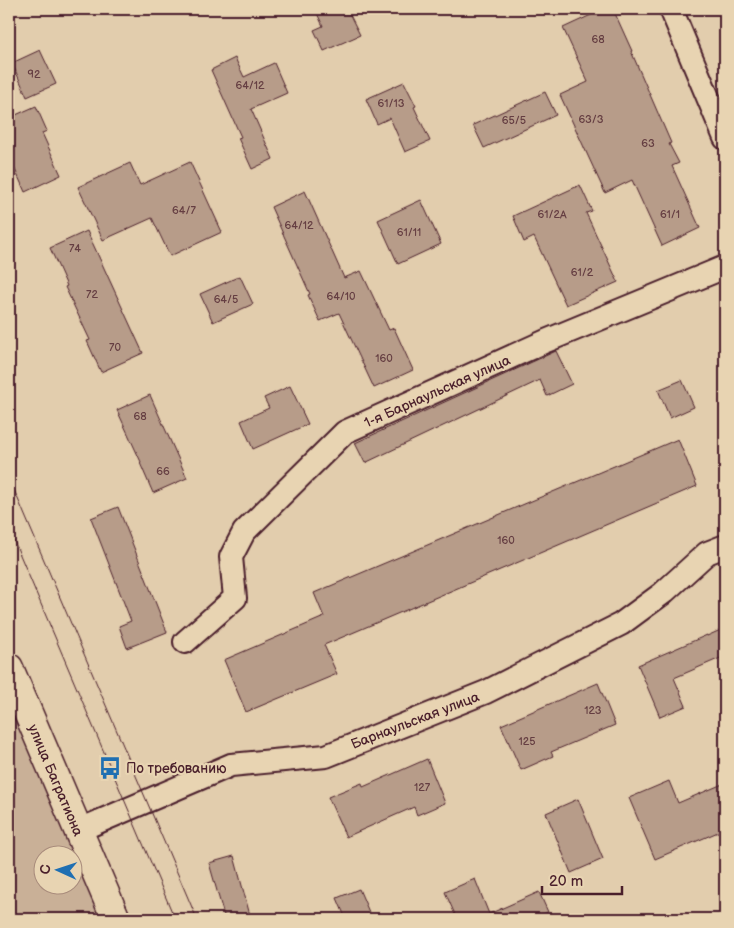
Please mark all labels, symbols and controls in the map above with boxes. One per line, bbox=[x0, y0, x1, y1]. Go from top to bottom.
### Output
house number: 68 bbox=[591, 33, 605, 46]
house number: 92 bbox=[28, 68, 41, 81]
house number: 64/12 bbox=[235, 79, 265, 92]
house number: 61/13 bbox=[378, 97, 405, 110]
house number: 63/3 bbox=[578, 113, 604, 126]
house number: 65/5 bbox=[502, 114, 526, 127]
house number: 63 bbox=[641, 137, 655, 150]
house number: 64/7 bbox=[172, 204, 196, 217]
house number: 61/2А bbox=[537, 208, 567, 221]
house number: 61/1 bbox=[660, 208, 680, 221]
house number: 64/12 bbox=[284, 219, 314, 232]
house number: 61/11 bbox=[397, 226, 421, 239]
house number: 74 bbox=[69, 242, 81, 255]
house number: 61/2 bbox=[571, 266, 594, 279]
house number: 72 bbox=[86, 288, 98, 301]
house number: 64/10 bbox=[326, 290, 356, 303]
house number: 64/5 bbox=[214, 293, 238, 306]
house number: 70 bbox=[109, 341, 121, 354]
street label: 1-я Барнаульская улица bbox=[362, 351, 514, 431]
house number: 160 bbox=[375, 352, 393, 365]
house number: 68 bbox=[133, 410, 147, 423]
house number: 66 bbox=[156, 465, 170, 478]
house number: 160 bbox=[497, 534, 515, 547]
street label: Барнаульская улица bbox=[349, 688, 482, 753]
house number: 123 bbox=[584, 704, 602, 717]
street label: улица Багратиона bbox=[24, 722, 87, 839]
house number: 125 bbox=[518, 735, 536, 748]
bus stop icon: По требованию bbox=[97, 755, 123, 781]
place label: По требованию bbox=[126, 760, 227, 777]
house number: 127 bbox=[414, 781, 431, 794]
north arrow bbox=[32, 846, 82, 896]
scale bar bbox=[542, 863, 622, 895]
text: С bbox=[37, 864, 54, 875]
text: 20 m bbox=[549, 872, 583, 891]

